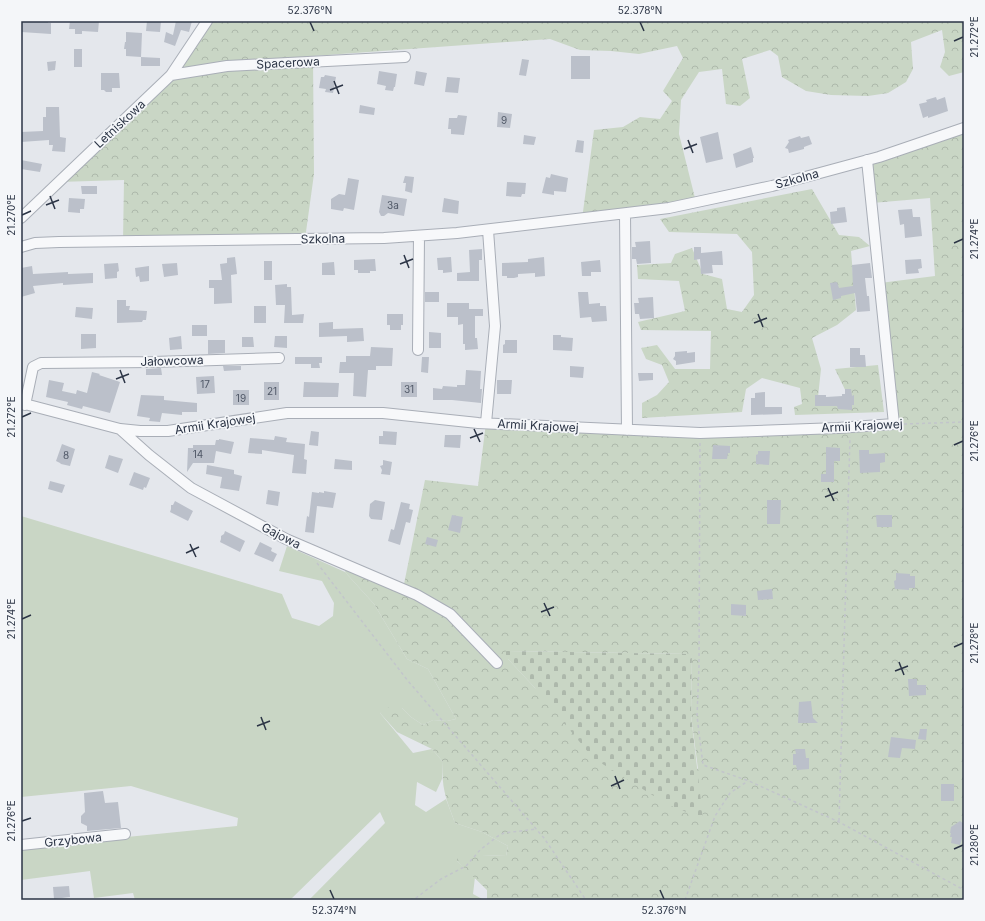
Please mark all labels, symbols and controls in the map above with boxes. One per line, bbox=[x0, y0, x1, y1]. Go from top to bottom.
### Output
text: 52.376°N bbox=[288, 4, 332, 16]
text: 52.378°N bbox=[618, 4, 662, 16]
text: 21.272°E bbox=[968, 16, 980, 58]
street label: Spacerowa bbox=[256, 53, 320, 72]
street label: Letniskowa bbox=[91, 96, 148, 151]
house number: 9 bbox=[501, 114, 507, 126]
street label: Szkolna bbox=[773, 166, 820, 192]
text: 21.270°E bbox=[5, 194, 17, 236]
house number: 3a bbox=[387, 199, 399, 211]
text: 21.274°E bbox=[968, 218, 980, 260]
street label: Szkolna bbox=[301, 231, 345, 246]
street label: Jałowcowa bbox=[140, 352, 204, 369]
house number: 17 bbox=[200, 378, 210, 390]
house number: 31 bbox=[404, 383, 414, 395]
house number: 21 bbox=[267, 385, 277, 397]
house number: 19 bbox=[236, 392, 246, 404]
text: 21.272°E bbox=[5, 396, 17, 438]
street label: Armii Krajowej bbox=[174, 410, 256, 437]
street label: Armii Krajowej bbox=[497, 416, 579, 435]
street label: Armii Krajowej bbox=[821, 416, 903, 435]
text: 21.276°E bbox=[968, 420, 980, 462]
house number: 14 bbox=[193, 448, 203, 460]
house number: 8 bbox=[63, 449, 69, 461]
street label: Gajowa bbox=[259, 519, 303, 552]
text: 21.274°E bbox=[5, 598, 17, 640]
text: 21.278°E bbox=[968, 622, 980, 664]
text: 21.276°E bbox=[5, 800, 17, 842]
text: 21.280°E bbox=[968, 824, 980, 866]
street label: Grzybowa bbox=[43, 829, 102, 850]
text: 52.374°N bbox=[312, 904, 356, 916]
text: 52.376°N bbox=[642, 904, 686, 916]

